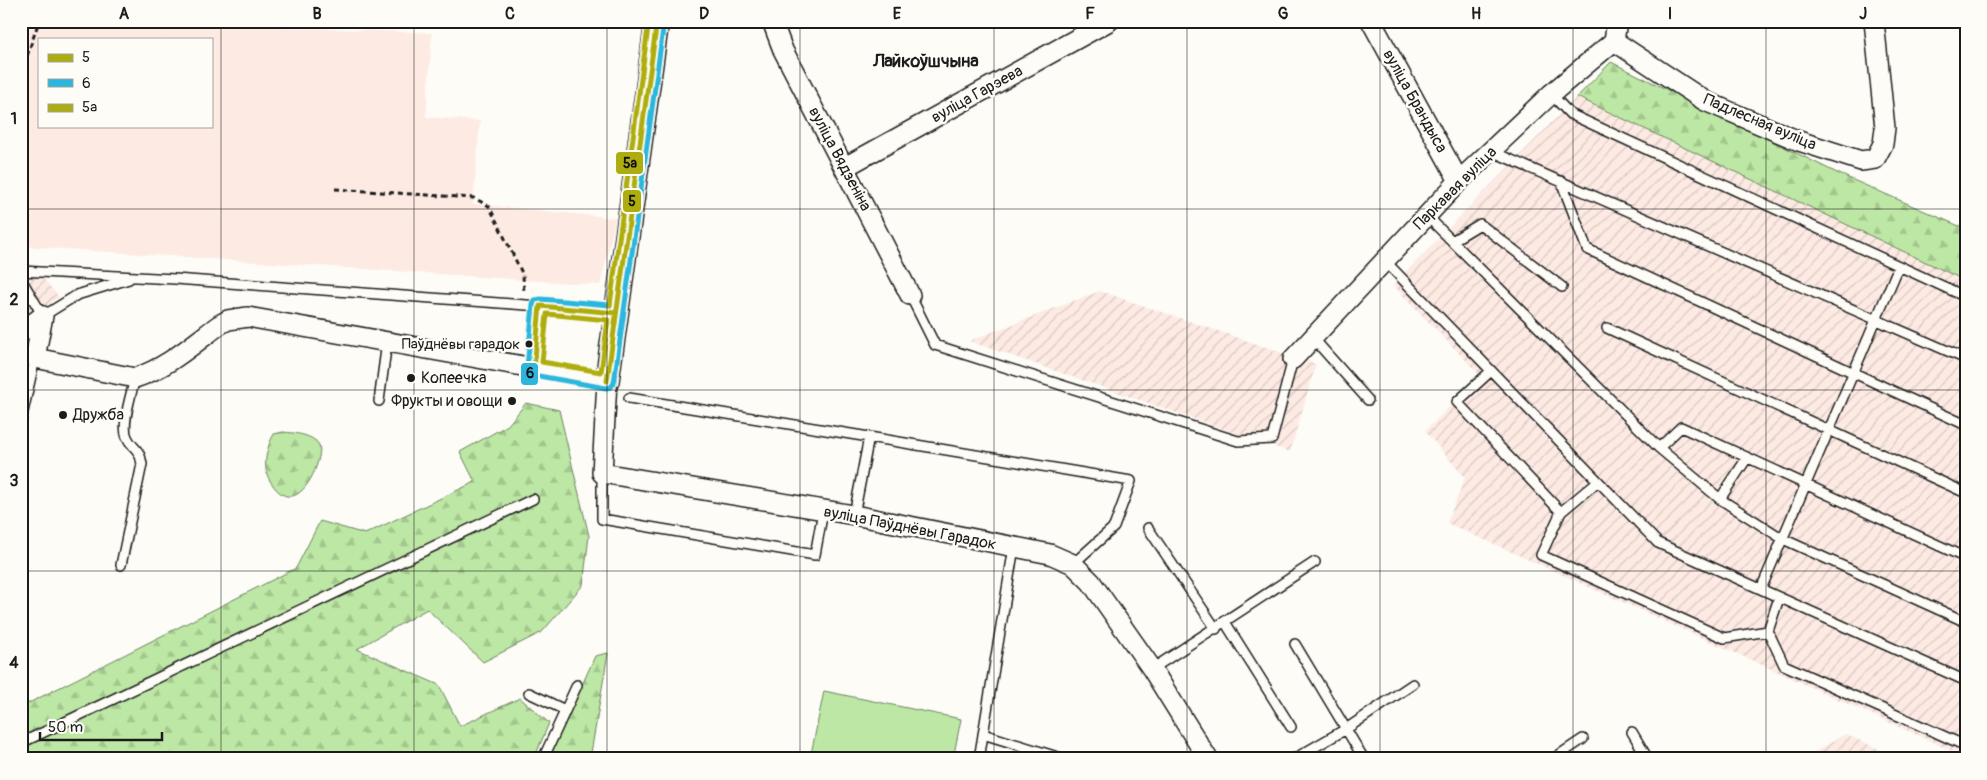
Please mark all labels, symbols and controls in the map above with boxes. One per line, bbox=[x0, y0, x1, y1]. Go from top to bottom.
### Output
text: A bbox=[119, 4, 130, 24]
text: B bbox=[312, 4, 322, 24]
text: C bbox=[505, 4, 515, 24]
text: D bbox=[699, 4, 709, 24]
text: E bbox=[893, 4, 902, 24]
text: F bbox=[1085, 4, 1095, 24]
text: G bbox=[1278, 4, 1289, 24]
text: H bbox=[1471, 4, 1481, 24]
text: I bbox=[1668, 4, 1672, 24]
text: J bbox=[1859, 4, 1867, 24]
legend bbox=[38, 38, 212, 128]
street label: вуліца Брандыса bbox=[1378, 46, 1452, 156]
text: 5 bbox=[82, 48, 90, 67]
district label: Лайкоўшчына bbox=[872, 50, 979, 73]
street label: вуліца Гарэева bbox=[928, 61, 1026, 127]
text: 6 bbox=[82, 74, 91, 93]
street label: Падлесная вуліца bbox=[1700, 89, 1820, 155]
text: 5а bbox=[82, 98, 97, 117]
street label: вуліца Вядзеніна bbox=[804, 104, 876, 214]
text: 1 bbox=[11, 109, 17, 129]
street label: Паркавая вуліца bbox=[1409, 142, 1501, 234]
line badge: 5а bbox=[615, 151, 644, 175]
text: 5а bbox=[623, 155, 638, 172]
line badge: 5 bbox=[622, 189, 642, 213]
text: 5 bbox=[628, 193, 636, 210]
text: 2 bbox=[10, 290, 19, 310]
place label: Паўднёвы гарадок bbox=[402, 335, 520, 354]
marker: Паўднёвы гарадок bbox=[524, 339, 534, 349]
line badge: 6 bbox=[520, 362, 539, 386]
text: 6 bbox=[526, 365, 534, 382]
place label: Копеечка bbox=[421, 368, 487, 388]
marker: Копеечка bbox=[405, 372, 417, 384]
place label: Фрукты и овощи bbox=[391, 391, 502, 411]
marker: Фрукты и овощи bbox=[506, 395, 518, 407]
place label: Дружба bbox=[72, 405, 124, 425]
marker: Дружба bbox=[57, 409, 69, 421]
text: 3 bbox=[10, 471, 19, 491]
street label: вуліца Паўднёвы Гарадок bbox=[822, 501, 998, 555]
text: 4 bbox=[9, 653, 19, 673]
scale bar bbox=[40, 710, 162, 742]
text: 50 m bbox=[48, 718, 83, 737]

